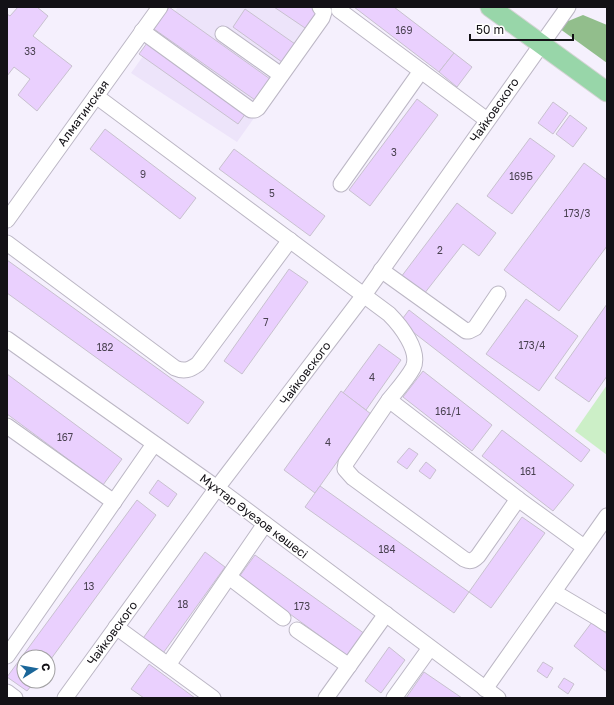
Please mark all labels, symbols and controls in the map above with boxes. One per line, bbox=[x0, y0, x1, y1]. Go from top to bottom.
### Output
scale bar bbox=[470, 16, 573, 42]
text: 50 m bbox=[476, 22, 504, 37]
house number: 169 bbox=[396, 24, 412, 36]
house number: 33 bbox=[24, 45, 36, 57]
street label: Чайковского bbox=[466, 75, 522, 145]
street label: Алматинская bbox=[54, 77, 112, 149]
house number: 3 bbox=[391, 146, 397, 158]
house number: 9 bbox=[140, 168, 146, 180]
house number: 169Б bbox=[509, 170, 533, 182]
house number: 5 bbox=[269, 187, 275, 199]
house number: 173/3 bbox=[564, 207, 590, 219]
house number: 2 bbox=[437, 244, 443, 256]
house number: 7 bbox=[263, 316, 269, 328]
street label: Чайковского bbox=[276, 338, 334, 408]
house number: 173/4 bbox=[519, 339, 545, 351]
house number: 182 bbox=[97, 341, 114, 353]
house number: 4 bbox=[369, 371, 375, 383]
house number: 161/1 bbox=[435, 405, 461, 417]
house number: 167 bbox=[57, 431, 73, 443]
house number: 4 bbox=[325, 436, 331, 448]
house number: 161 bbox=[520, 465, 536, 477]
street label: Мұхтар Әуезов көшесі bbox=[197, 470, 311, 562]
house number: 184 bbox=[378, 543, 396, 555]
house number: 13 bbox=[84, 580, 94, 592]
street label: Чайковского bbox=[84, 598, 140, 668]
house number: 18 bbox=[178, 598, 188, 610]
house number: 173 bbox=[294, 600, 310, 612]
north arrow bbox=[16, 649, 56, 689]
text: С bbox=[39, 662, 53, 672]

